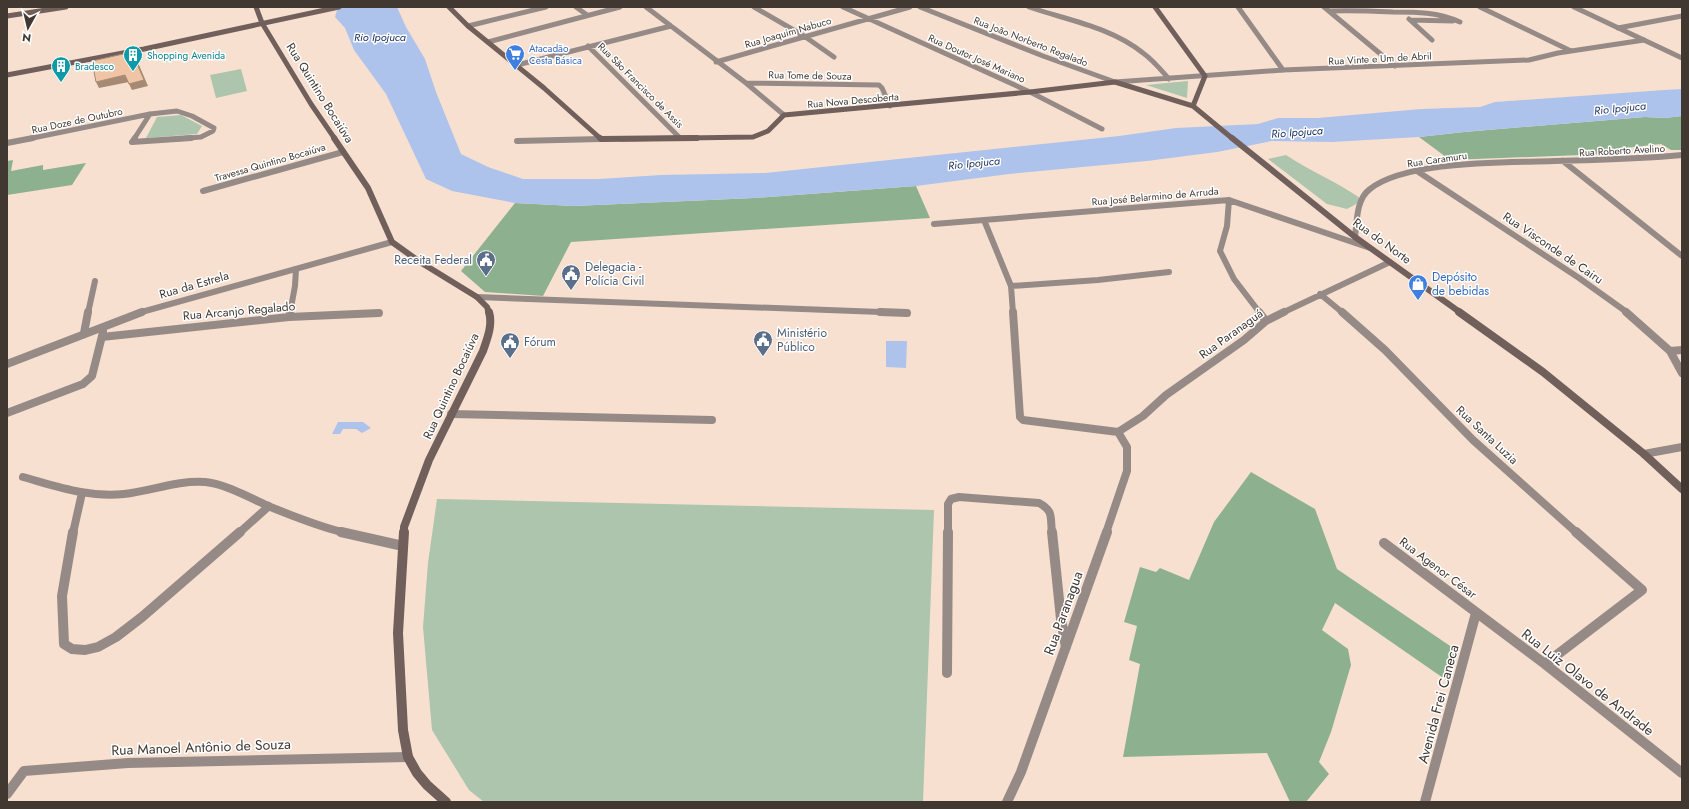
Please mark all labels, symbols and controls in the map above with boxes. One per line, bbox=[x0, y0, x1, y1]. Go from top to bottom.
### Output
north arrow bbox=[8, 8, 48, 48]
street label: Rua Joaquim Nabuco bbox=[743, 13, 834, 52]
street label: Rua João Norberto Regalado bbox=[972, 13, 1091, 70]
text: N bbox=[21, 29, 32, 46]
water label: Rio Ipojuca bbox=[354, 29, 406, 45]
street label: Rua Doutor José Mariano bbox=[926, 30, 1028, 87]
street label: Rua Quintino Bocaiúva bbox=[282, 39, 358, 147]
street label: Rua São Francisco de Assis bbox=[594, 39, 687, 132]
place label: Atacadão Cesta Básica bbox=[529, 41, 582, 68]
supermarket icon: Atacadão Cesta Básica bbox=[504, 43, 526, 71]
building icon: Shopping Avenida bbox=[122, 44, 144, 72]
place label: Shopping Avenida bbox=[147, 48, 225, 63]
street label: Rua Vinte e Um de Abril bbox=[1328, 48, 1432, 69]
building icon: Bradesco bbox=[50, 55, 72, 83]
place label: Bradesco bbox=[75, 59, 114, 74]
street label: Rua Tome de Souza bbox=[768, 67, 852, 84]
street label: Rua Nova Descoberta bbox=[807, 89, 900, 112]
water label: Rio Ipojuca bbox=[1593, 97, 1647, 119]
street label: Rua Doze de Outubro bbox=[30, 103, 124, 137]
water label: Rio Ipojuca bbox=[1271, 122, 1323, 142]
street label: Travessa Quintino Bocaiúva bbox=[213, 139, 328, 186]
street label: Rua Roberto Avelino bbox=[1579, 141, 1666, 160]
street label: Rua Caramuru bbox=[1406, 148, 1468, 171]
water label: Rio Ipojuca bbox=[947, 152, 1001, 174]
street label: Rua José Belarmino de Arruda bbox=[1091, 183, 1219, 210]
street label: Rua Visconde de Cairu bbox=[1499, 208, 1607, 288]
street label: Rua do Norte bbox=[1349, 214, 1415, 268]
public building icon: Receita Federal bbox=[475, 249, 497, 277]
place label: Receita Federal bbox=[394, 251, 472, 269]
place label: Delegacia - Polícia Civil bbox=[585, 258, 644, 290]
public building icon: Delegacia - Polícia Civil bbox=[560, 263, 582, 291]
street label: Rua da Estrela bbox=[157, 266, 231, 304]
place label: Depósito de bebidas bbox=[1432, 268, 1489, 300]
shop icon: Depósito de bebidas bbox=[1407, 273, 1429, 301]
street label: Rua Arcanjo Regalado bbox=[182, 297, 296, 325]
street label: Rua Paranaguá bbox=[1195, 304, 1267, 363]
place label: Ministério Público bbox=[777, 324, 827, 356]
public building icon: Ministério Público bbox=[752, 329, 774, 357]
street label: Rua Quintino Bocaiúva bbox=[418, 330, 484, 442]
public building icon: Fórum bbox=[499, 331, 521, 359]
place label: Fórum bbox=[524, 333, 556, 351]
street label: Rua Santa Luzia bbox=[1452, 401, 1522, 469]
street label: Rua Agenor César bbox=[1395, 533, 1481, 604]
street label: Rua Paranagua bbox=[1039, 568, 1087, 658]
street label: Rua Luiz Olavo de Andrade bbox=[1518, 624, 1658, 740]
street label: Avenida Frei Caneca bbox=[1413, 642, 1463, 766]
street label: Rua Manoel Antônio de Souza bbox=[111, 734, 291, 760]

